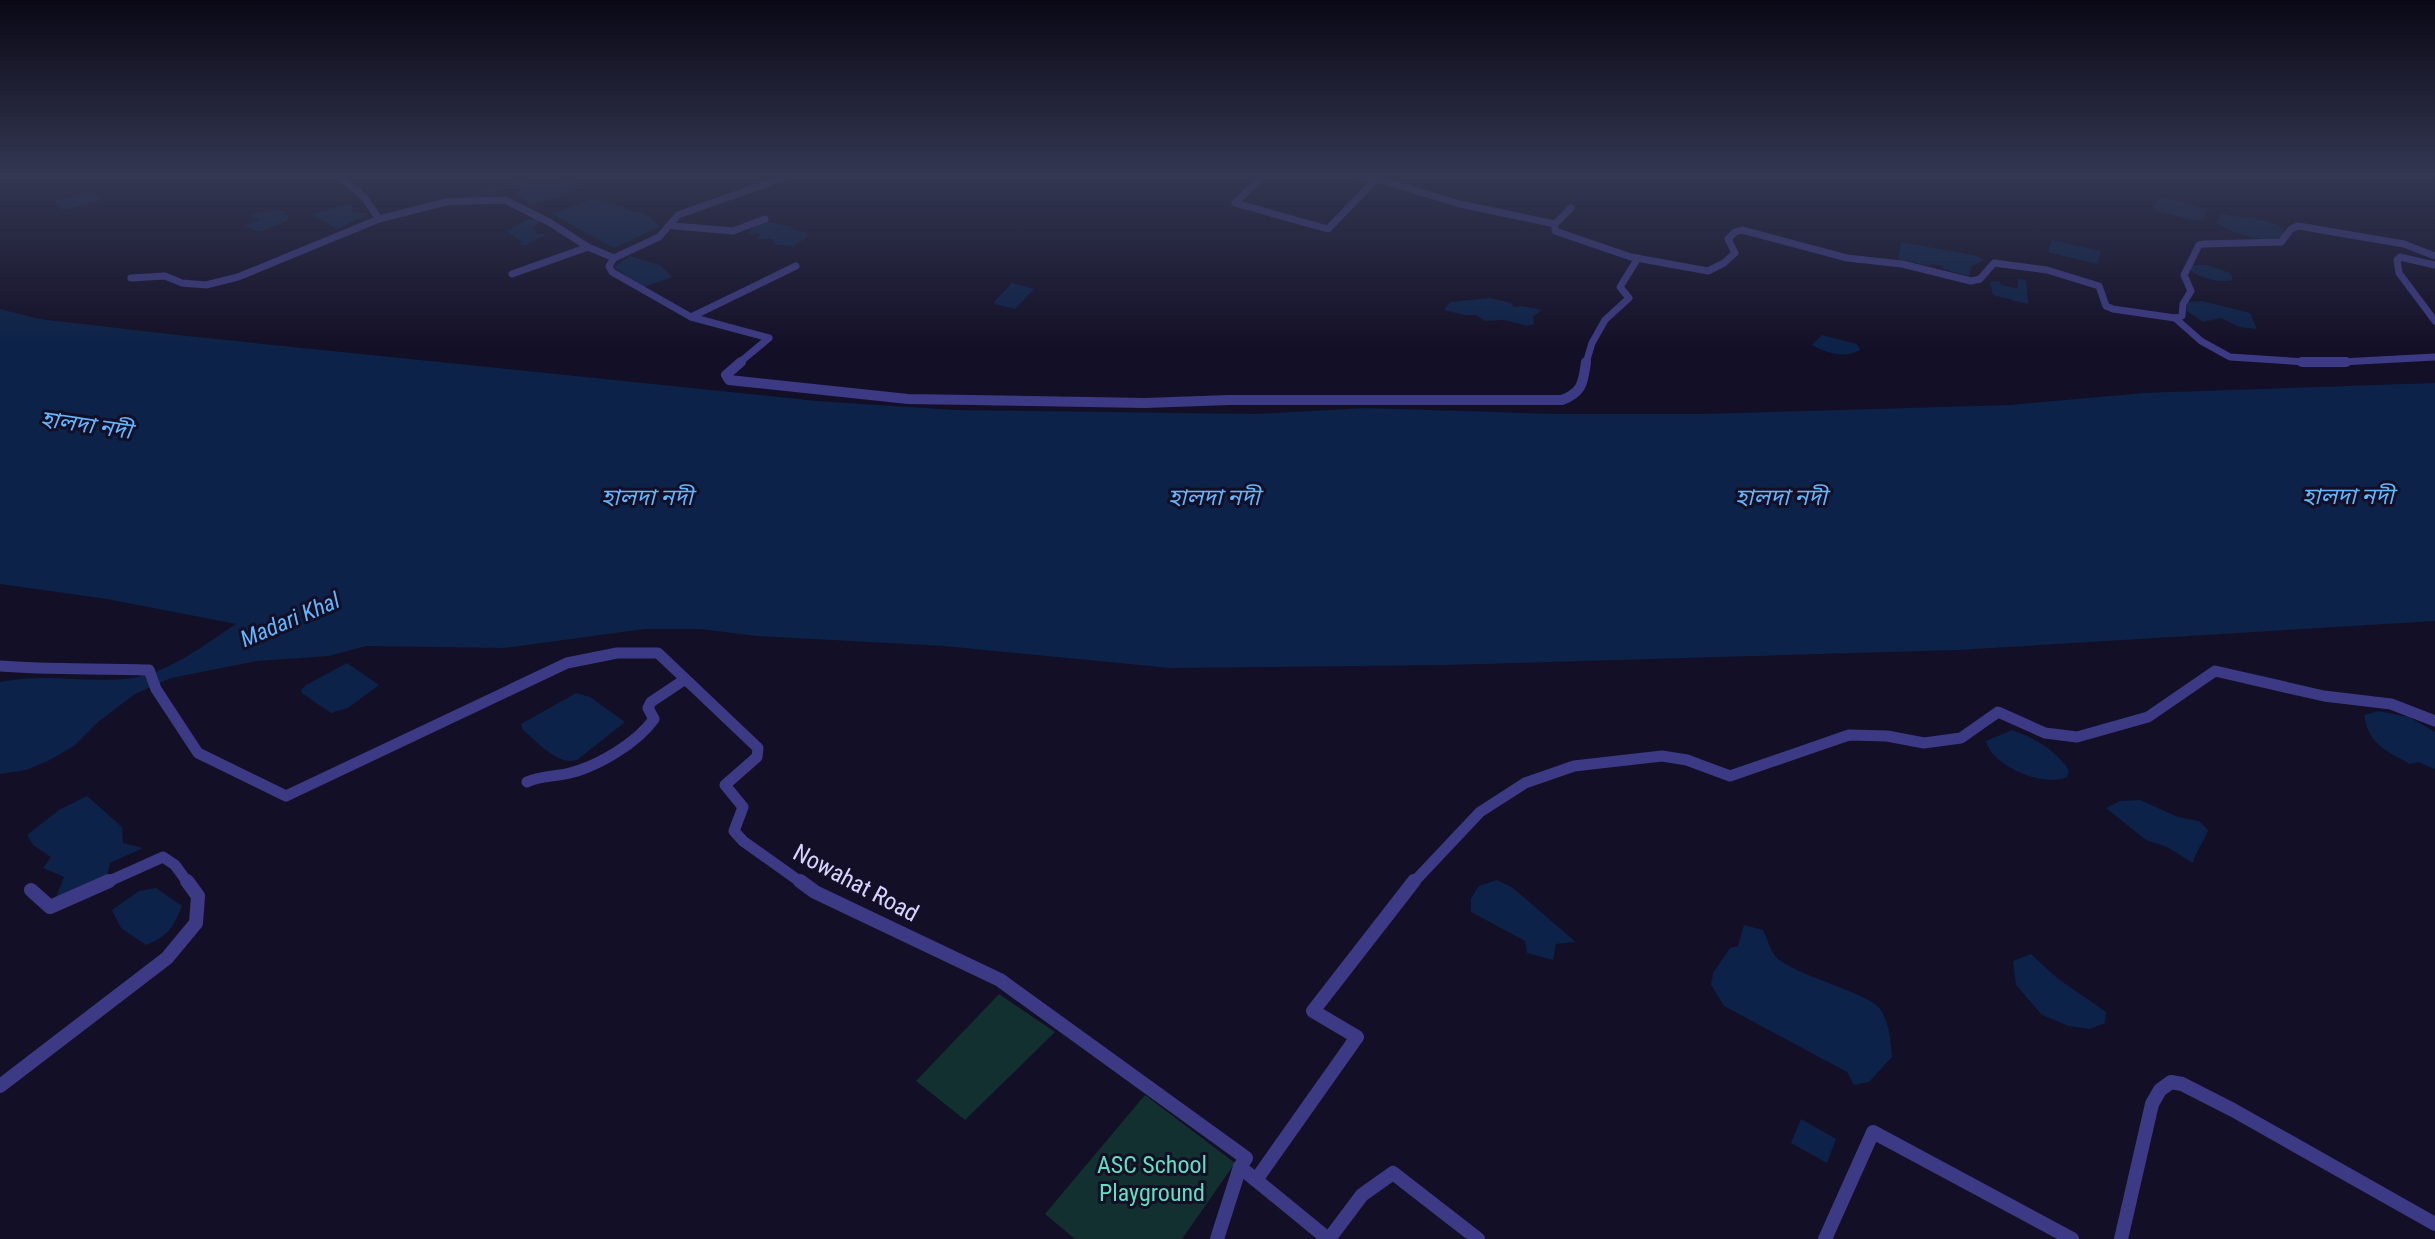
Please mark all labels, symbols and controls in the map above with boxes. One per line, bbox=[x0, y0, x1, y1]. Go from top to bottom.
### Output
water label: হালদা নদী bbox=[39, 405, 137, 445]
water label: হালদা নদী bbox=[2302, 483, 2398, 510]
water label: হালদা নদী bbox=[601, 484, 697, 511]
water label: হালদা নদী bbox=[1168, 484, 1264, 511]
water label: হালদা নদী bbox=[1735, 484, 1831, 511]
water label: Madari Khal bbox=[236, 587, 345, 653]
street label: Nowahat Road bbox=[789, 838, 923, 928]
park label: ASC School Playground bbox=[1097, 1151, 1207, 1207]

